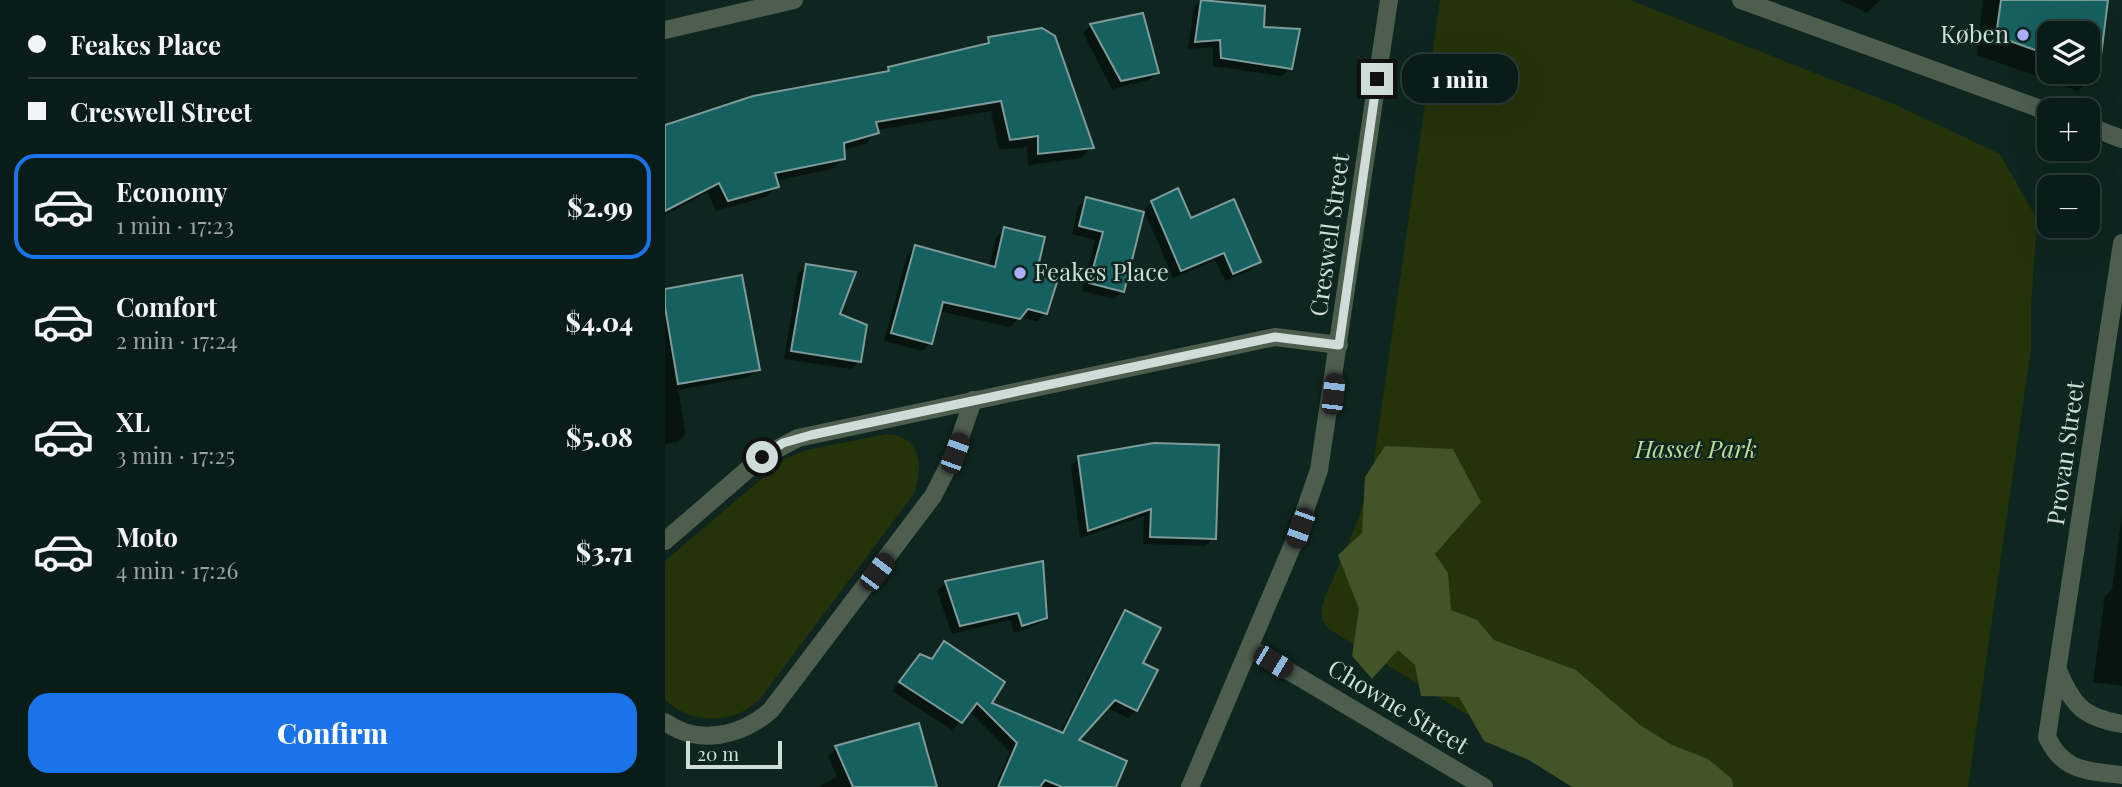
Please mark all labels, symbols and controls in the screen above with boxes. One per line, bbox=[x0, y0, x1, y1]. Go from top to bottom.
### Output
place label: Køben bbox=[1940, 17, 2009, 49]
map controls bbox=[2037, 21, 2100, 238]
button: layers bbox=[2037, 21, 2100, 84]
text: Feakes Place bbox=[70, 27, 221, 62]
marker: Køben bbox=[2015, 27, 2031, 43]
callout: 1 min bbox=[1401, 55, 1517, 104]
route end bbox=[1361, 63, 1393, 95]
text: 1 min bbox=[1432, 63, 1488, 94]
text: Creswell Street bbox=[70, 94, 252, 129]
button: + bbox=[2037, 98, 2100, 161]
street label: Creswell Street bbox=[1301, 151, 1355, 318]
text: Economy bbox=[116, 174, 227, 209]
icon: car bbox=[32, 175, 95, 238]
button: − bbox=[2037, 175, 2100, 238]
text: $2.99 bbox=[567, 189, 633, 224]
text: 1 min · 17:23 bbox=[116, 209, 234, 240]
place label: Feakes Place bbox=[1034, 255, 1169, 287]
marker: Feakes Place bbox=[1012, 265, 1028, 281]
text: Comfort bbox=[116, 289, 217, 324]
icon: car bbox=[32, 290, 95, 353]
text: $4.04 bbox=[566, 304, 633, 339]
text: 2 min · 17:24 bbox=[116, 324, 238, 355]
car bbox=[1321, 372, 1346, 416]
street label: Provan Street bbox=[2038, 378, 2090, 527]
text: XL bbox=[116, 404, 150, 439]
icon: car bbox=[32, 405, 95, 468]
text: $5.08 bbox=[566, 419, 633, 454]
car bbox=[938, 430, 973, 476]
park label: Hasset Park bbox=[1634, 432, 1757, 464]
text: 3 min · 17:25 bbox=[116, 439, 235, 470]
route start bbox=[746, 441, 778, 473]
car bbox=[1283, 505, 1318, 551]
text: Moto bbox=[116, 519, 178, 554]
icon: car bbox=[32, 520, 95, 583]
text: $3.71 bbox=[576, 534, 633, 569]
car bbox=[856, 549, 899, 595]
text: 4 min · 17:26 bbox=[116, 554, 238, 585]
car bbox=[1250, 642, 1297, 682]
street label: Chowne Street bbox=[1323, 651, 1476, 760]
button: Confirm bbox=[28, 693, 637, 773]
scale bar bbox=[686, 738, 782, 770]
text: 20 m bbox=[697, 740, 739, 766]

